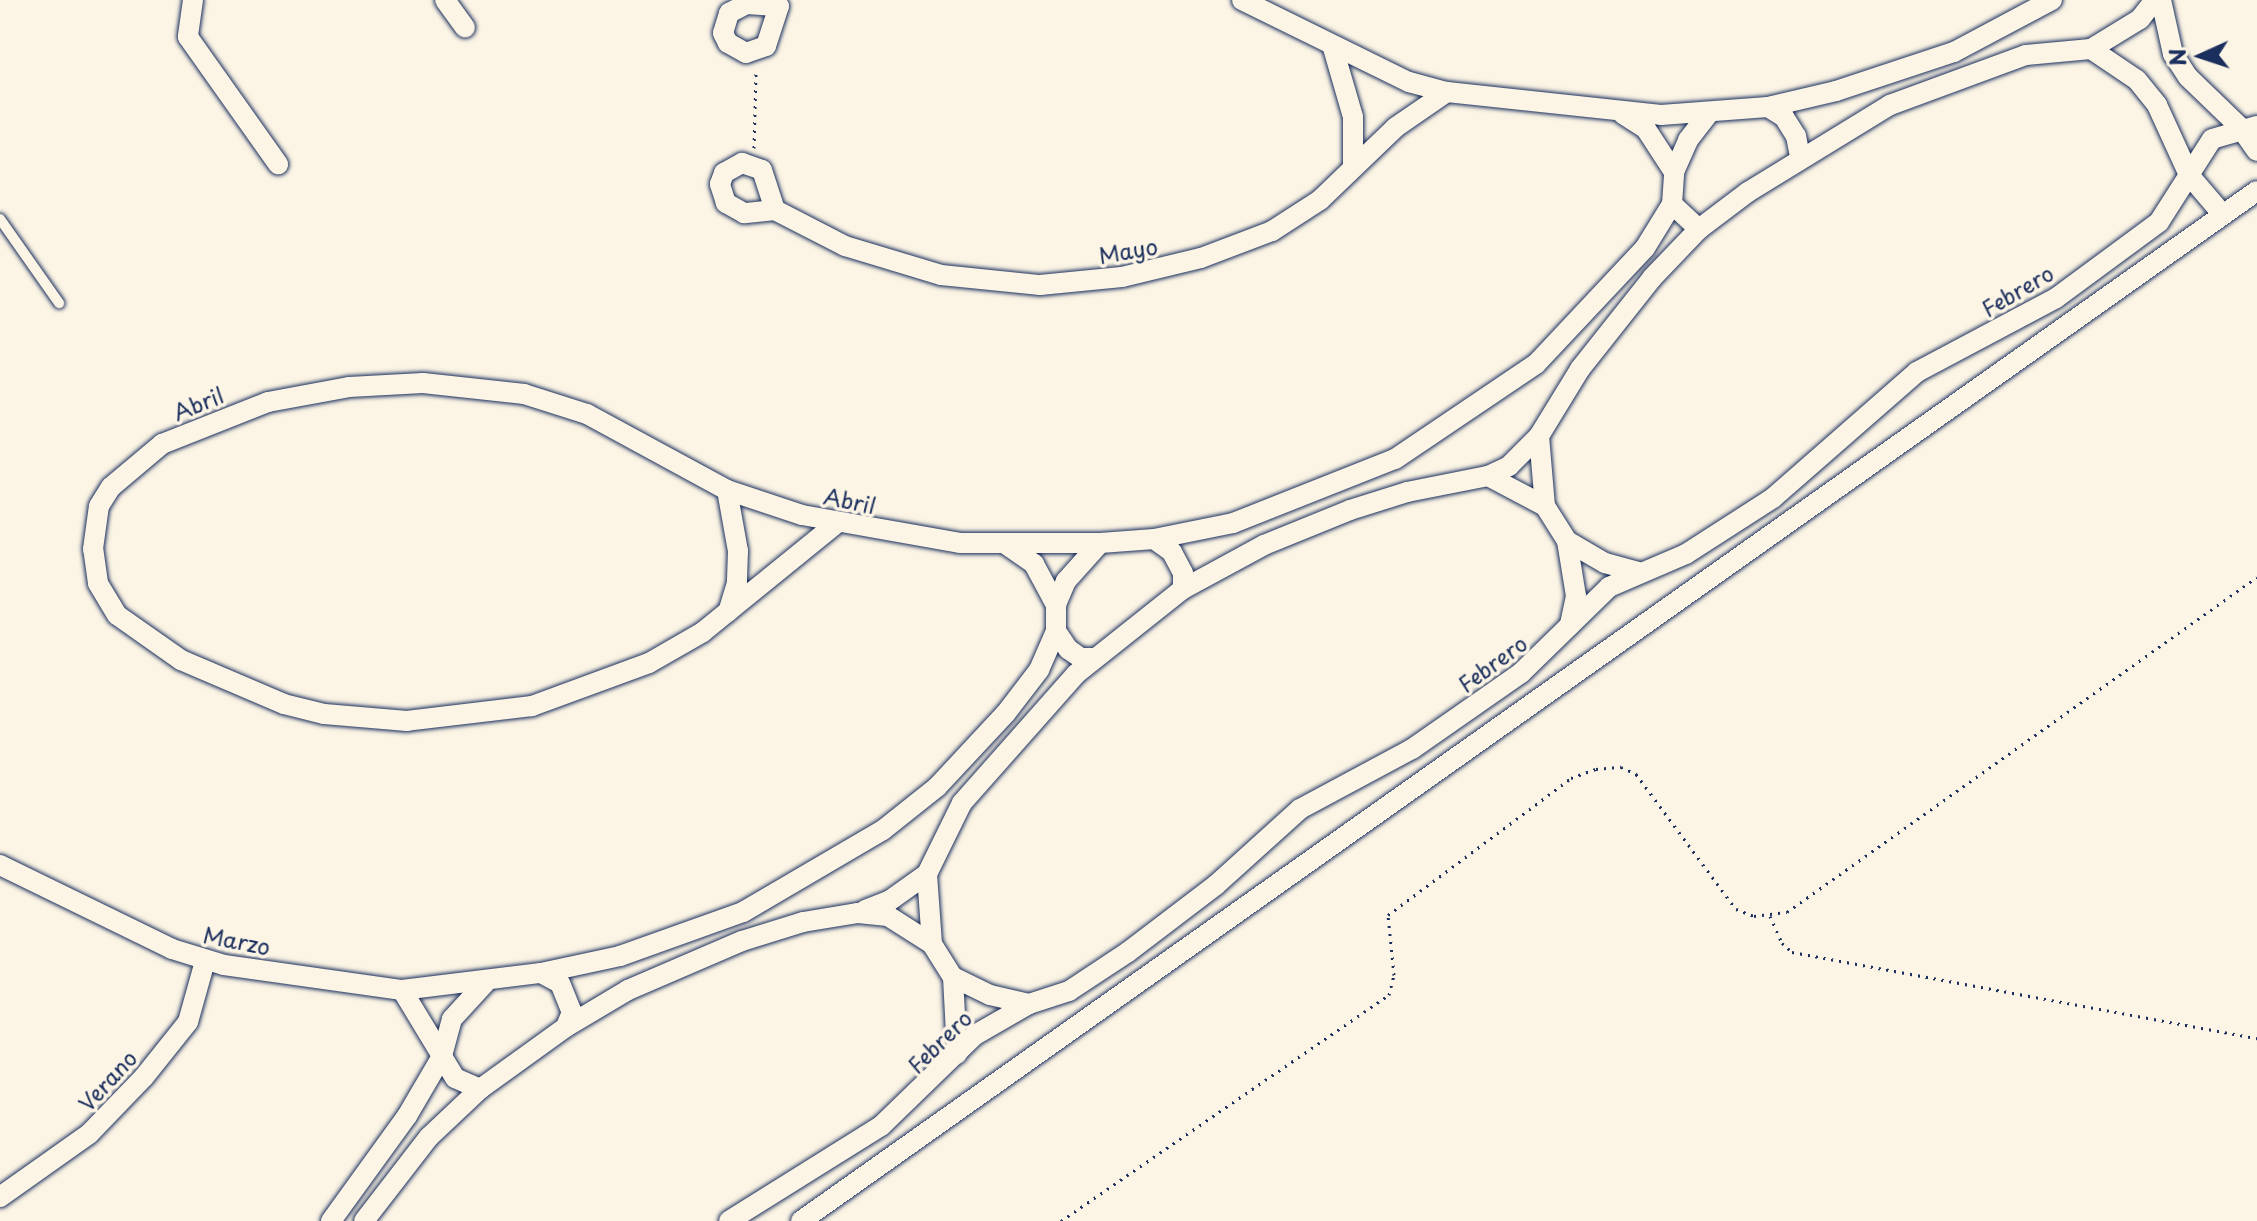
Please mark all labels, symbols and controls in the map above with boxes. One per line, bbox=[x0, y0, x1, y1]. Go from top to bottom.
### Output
north arrow bbox=[2161, 16, 2241, 96]
text: N bbox=[2160, 48, 2193, 67]
street label: Mayo bbox=[1096, 232, 1160, 268]
street label: Febrero bbox=[1976, 259, 2058, 321]
street label: Abril bbox=[169, 381, 227, 425]
street label: Abril bbox=[822, 482, 878, 518]
street label: Febrero bbox=[1452, 629, 1532, 697]
street label: Marzo bbox=[201, 921, 273, 959]
street label: Febrero bbox=[902, 1004, 976, 1078]
street label: Verano bbox=[72, 1044, 142, 1116]

